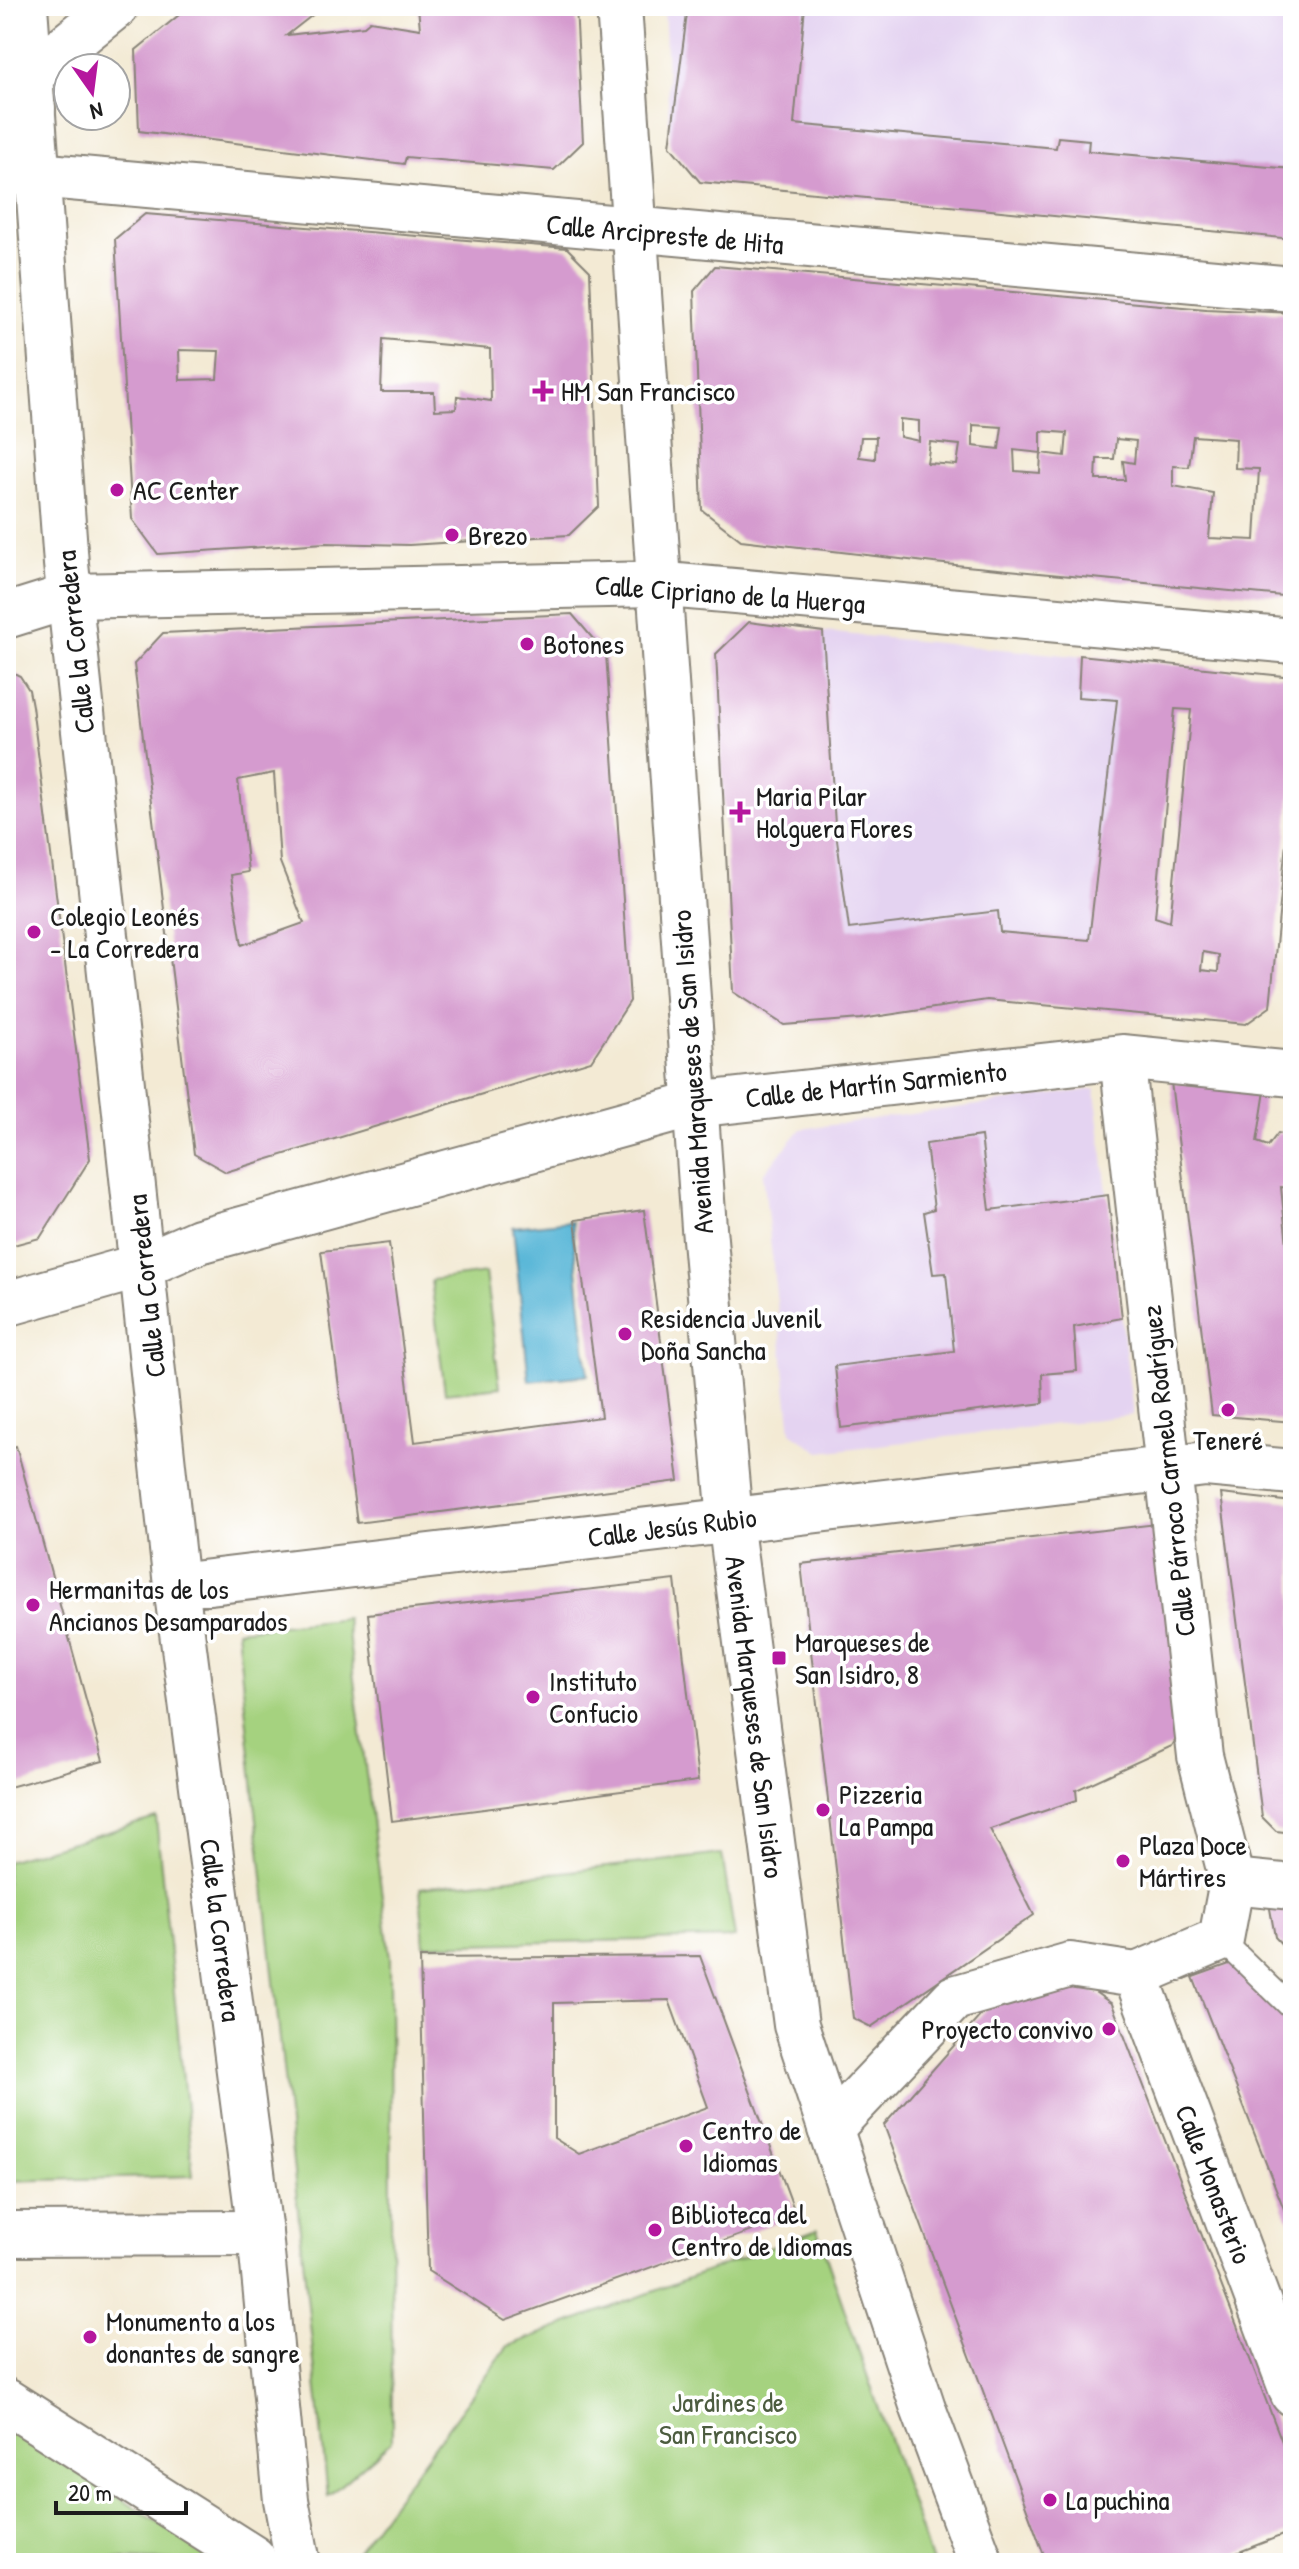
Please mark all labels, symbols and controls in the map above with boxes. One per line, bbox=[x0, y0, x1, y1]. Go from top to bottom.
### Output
north arrow bbox=[52, 52, 132, 132]
text: N bbox=[87, 95, 106, 127]
street label: Calle Arcipreste de Hita bbox=[545, 205, 785, 263]
place label: HM San Francisco bbox=[561, 372, 735, 410]
marker: HM San Francisco bbox=[532, 380, 554, 402]
place label: AC Center bbox=[133, 471, 239, 509]
marker: AC Center bbox=[108, 481, 126, 499]
place label: Brezo bbox=[468, 516, 527, 554]
marker: Brezo bbox=[443, 526, 461, 544]
street label: Calle la Corredera bbox=[46, 549, 104, 735]
street label: Calle Cipriano de la Huerga bbox=[593, 566, 867, 622]
place label: Botones bbox=[543, 625, 624, 663]
marker: Botones bbox=[518, 635, 536, 653]
place label: Maria Pilar Holguera Flores bbox=[756, 777, 913, 847]
marker: Maria Pilar Holguera Flores bbox=[731, 803, 749, 821]
place label: Colegio Leonés - La Corredera bbox=[50, 897, 199, 967]
street label: Avenida Marqueses de San Isidro bbox=[662, 909, 722, 1235]
marker: Colegio Leonés - La Corredera bbox=[25, 923, 43, 941]
street label: Calle de Martín Sarmiento bbox=[743, 1051, 1009, 1117]
street label: Calle la Corredera bbox=[117, 1193, 175, 1379]
place label: Residencia Juvenil Doña Sancha bbox=[641, 1299, 822, 1369]
street label: Calle Párroco Carmelo Rodríguez bbox=[1132, 1303, 1204, 1639]
marker: Residencia Juvenil Doña Sancha bbox=[616, 1325, 634, 1343]
marker: Teneré bbox=[1219, 1401, 1237, 1419]
place label: Teneré bbox=[1193, 1421, 1263, 1459]
street label: Calle Jesús Rubio bbox=[585, 1498, 759, 1556]
street label: Avenida Marqueses de San Isidro bbox=[716, 1554, 794, 1880]
place label: Hermanitas de los Ancianos Desamparados bbox=[49, 1570, 288, 1640]
marker: Hermanitas de los Ancianos Desamparados bbox=[24, 1596, 42, 1614]
place label: Marqueses de San Isidro, 8 bbox=[795, 1623, 930, 1693]
marker: Marqueses de San Isidro, 8 bbox=[770, 1649, 788, 1667]
place label: Instituto Confucio bbox=[549, 1662, 638, 1732]
marker: Instituto Confucio bbox=[524, 1688, 542, 1706]
place label: Pizzeria La Pampa bbox=[839, 1775, 933, 1845]
marker: Pizzeria La Pampa bbox=[814, 1801, 832, 1819]
place label: Plaza Doce Mártires bbox=[1139, 1826, 1247, 1896]
street label: Calle la Corredera bbox=[191, 1836, 251, 2024]
marker: Plaza Doce Mártires bbox=[1114, 1852, 1132, 1870]
place label: Proyecto convivo bbox=[921, 2010, 1093, 2048]
marker: Proyecto convivo bbox=[1100, 2020, 1118, 2038]
street label: Calle Monasterio bbox=[1166, 2099, 1262, 2269]
place label: Centro de Idiomas bbox=[702, 2111, 801, 2181]
marker: Centro de Idiomas bbox=[677, 2137, 695, 2155]
place label: Biblioteca del Centro de Idiomas bbox=[671, 2195, 853, 2265]
marker: Biblioteca del Centro de Idiomas bbox=[646, 2221, 664, 2239]
place label: Monumento a los donantes de sangre bbox=[106, 2302, 300, 2372]
marker: Monumento a los donantes de sangre bbox=[81, 2328, 99, 2346]
park label: Jardines de San Francisco bbox=[659, 2383, 797, 2453]
scale bar bbox=[56, 2465, 186, 2515]
text: 20 m bbox=[68, 2476, 112, 2508]
place label: La puchina bbox=[1066, 2481, 1170, 2519]
marker: La puchina bbox=[1041, 2491, 1059, 2509]

